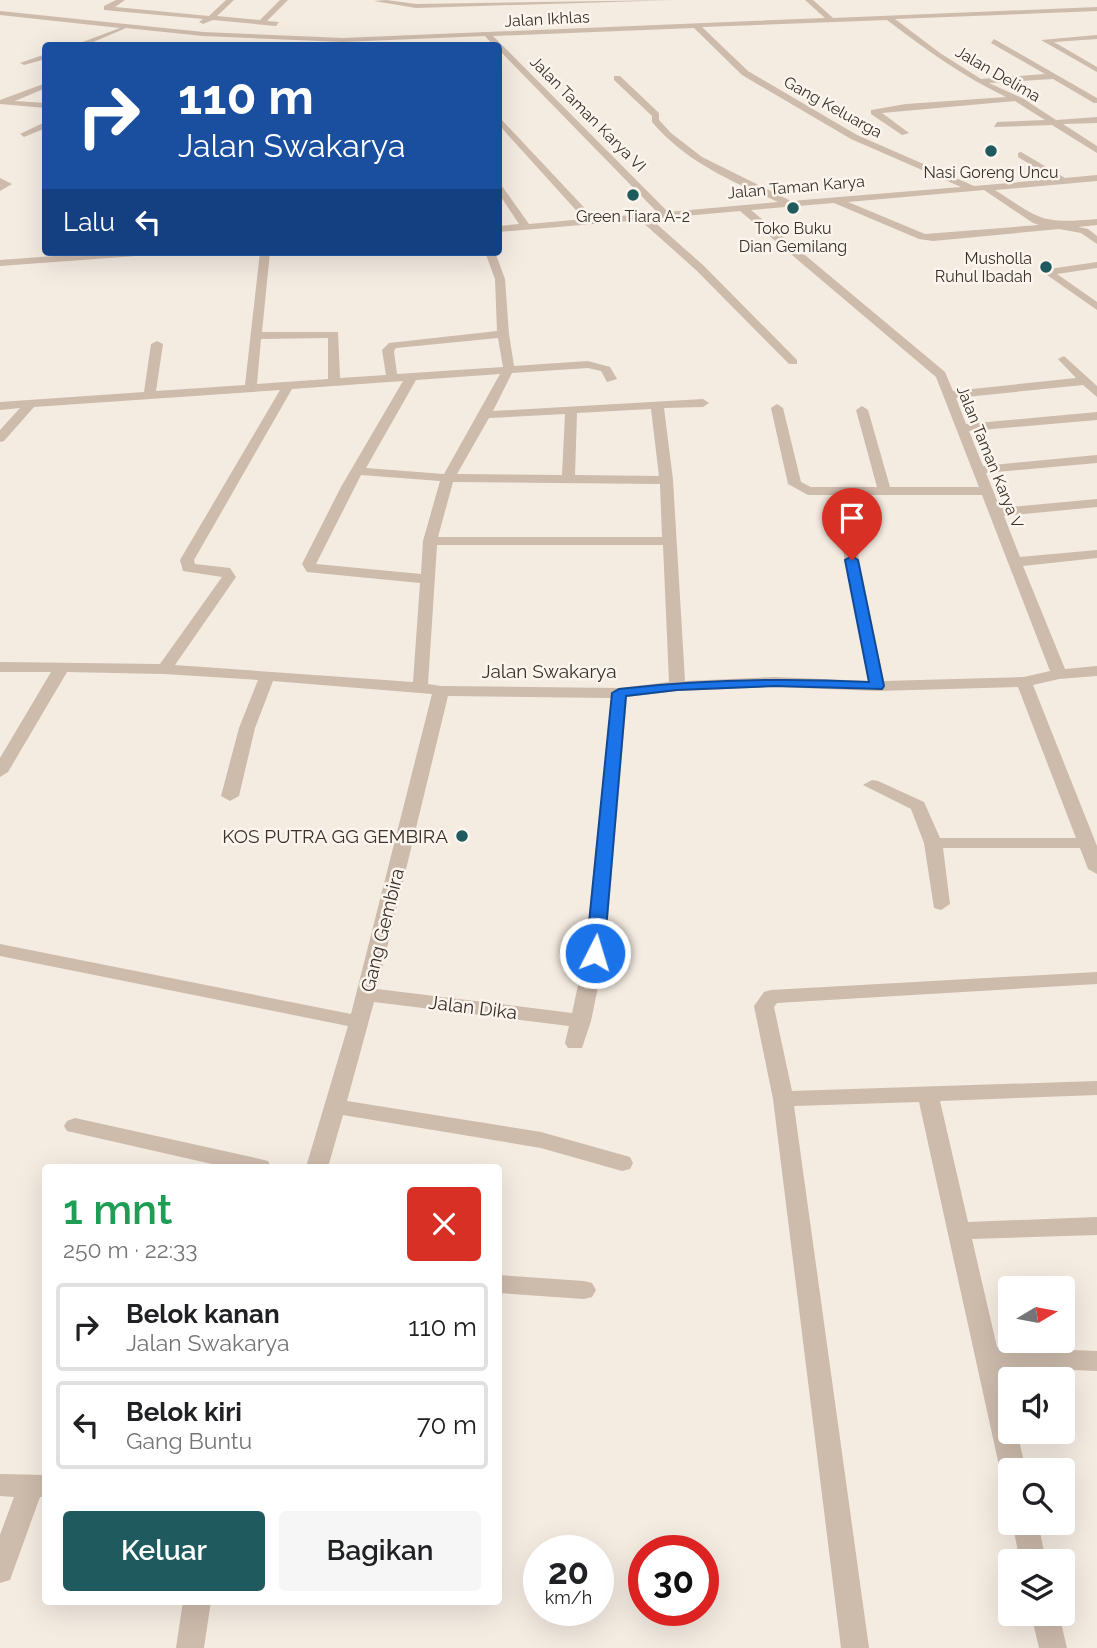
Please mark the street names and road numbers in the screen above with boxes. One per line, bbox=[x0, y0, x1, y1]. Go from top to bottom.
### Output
street label: Jalan Ikhlas bbox=[504, 7, 590, 31]
street label: Jalan Delima bbox=[952, 42, 1044, 106]
street label: Jalan Taman Karya VI bbox=[526, 52, 650, 176]
street label: Gang Keluarga bbox=[781, 72, 885, 142]
street label: Jalan Taman Karya bbox=[727, 172, 865, 202]
street label: Jalan Taman Karya V bbox=[953, 383, 1027, 531]
street label: Jalan Swakarya bbox=[481, 660, 617, 682]
street label: Gang Gembira bbox=[356, 866, 408, 994]
street label: Jalan Dika bbox=[428, 991, 518, 1023]

